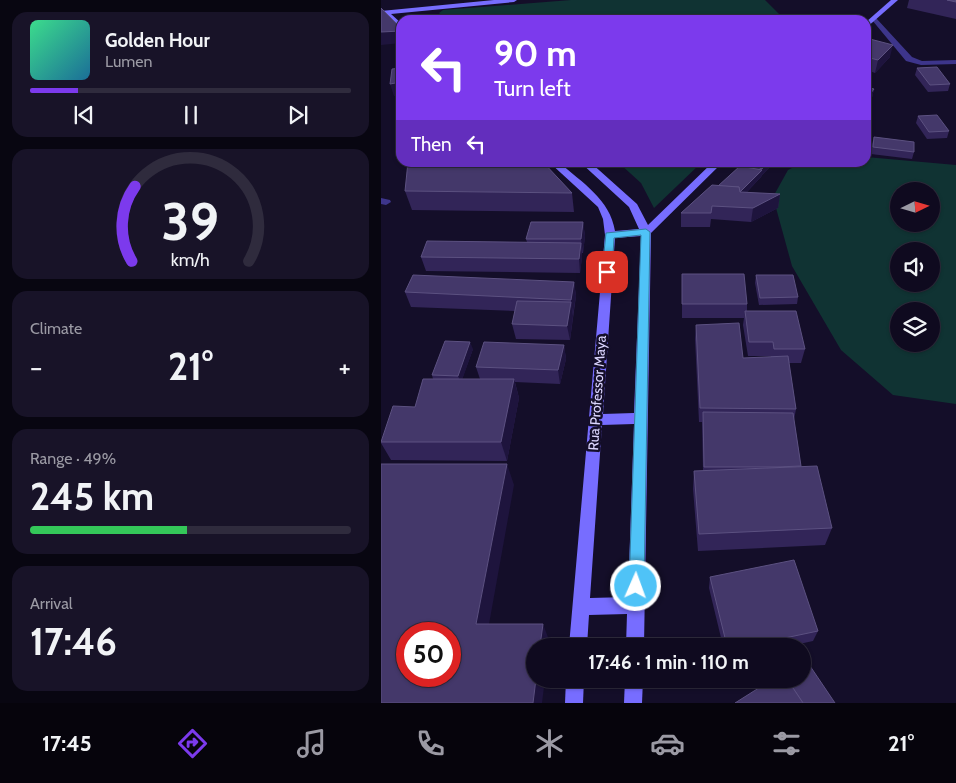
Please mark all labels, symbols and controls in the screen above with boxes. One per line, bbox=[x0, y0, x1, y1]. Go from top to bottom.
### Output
text: Golden Hour bbox=[105, 29, 210, 52]
text: 90 m bbox=[494, 32, 577, 75]
icon: left bbox=[411, 35, 476, 100]
text: Lumen bbox=[105, 52, 152, 71]
text: Turn left bbox=[494, 75, 571, 102]
icon: previous bbox=[70, 101, 98, 129]
icon: pause bbox=[177, 101, 205, 129]
icon: next bbox=[284, 101, 312, 129]
icon: left bbox=[462, 130, 490, 158]
text: Then bbox=[411, 133, 452, 156]
north arrow bbox=[890, 182, 940, 232]
map controls bbox=[890, 182, 940, 352]
text: 39 bbox=[162, 190, 219, 253]
button: sound bbox=[890, 242, 940, 292]
text: km/h bbox=[171, 249, 210, 270]
pin bbox=[586, 251, 628, 293]
icon: arrive bbox=[593, 258, 621, 286]
button: layers bbox=[890, 302, 940, 352]
text: Climate bbox=[30, 319, 82, 338]
street label: Rua Professor Maya bbox=[584, 335, 610, 451]
text: 21° bbox=[168, 343, 213, 390]
text: − bbox=[30, 350, 42, 384]
text: + bbox=[339, 350, 351, 384]
text: Range · 49% bbox=[30, 449, 116, 468]
text: 245 km bbox=[30, 473, 154, 520]
position arrow bbox=[609, 559, 661, 611]
text: Arrival bbox=[30, 594, 73, 613]
text: 17:46 bbox=[30, 618, 117, 665]
speed limit sign: 50 bbox=[396, 622, 461, 687]
text: 17:46 · 1 min · 110 m bbox=[588, 651, 749, 674]
icon: directions bbox=[175, 726, 210, 761]
icon: music bbox=[294, 726, 329, 761]
icon: phone bbox=[413, 726, 448, 761]
icon: climate bbox=[532, 726, 567, 761]
icon: car bbox=[650, 726, 685, 761]
icon: filters bbox=[769, 726, 804, 761]
text: 17:45 bbox=[42, 730, 92, 757]
text: 21° bbox=[888, 730, 914, 757]

